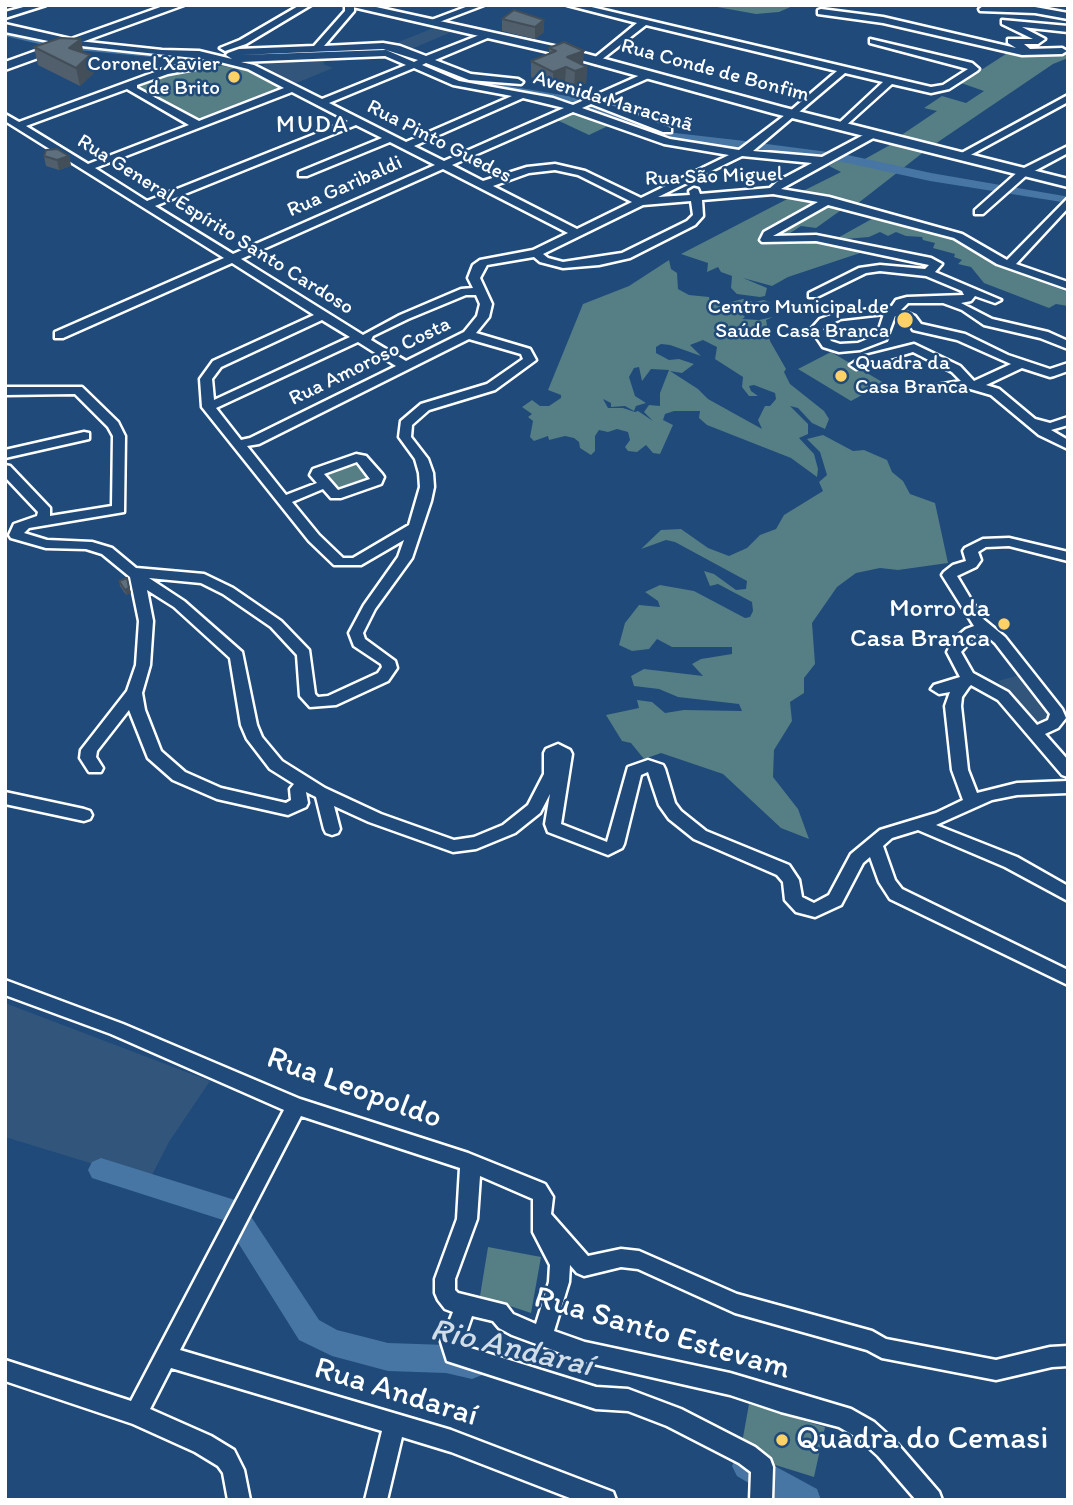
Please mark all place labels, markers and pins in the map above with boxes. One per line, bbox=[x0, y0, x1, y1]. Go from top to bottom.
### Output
place label: Coronel Xavier de Brito bbox=[87, 52, 220, 102]
marker: Coronel Xavier de Brito bbox=[226, 69, 242, 85]
place label: Centro Municipal de Saúde Casa Branca bbox=[708, 295, 889, 345]
marker: Centro Municipal de Saúde Casa Branca bbox=[895, 310, 915, 330]
place label: Quadra da Casa Branca bbox=[855, 351, 968, 401]
marker: Quadra da Casa Branca bbox=[833, 368, 849, 384]
place label: Morro da Casa Branca bbox=[850, 593, 990, 654]
marker: Morro da Casa Branca bbox=[996, 616, 1012, 632]
place label: Quadra do Cemasi bbox=[796, 1421, 1048, 1459]
marker: Quadra do Cemasi bbox=[774, 1432, 790, 1448]

